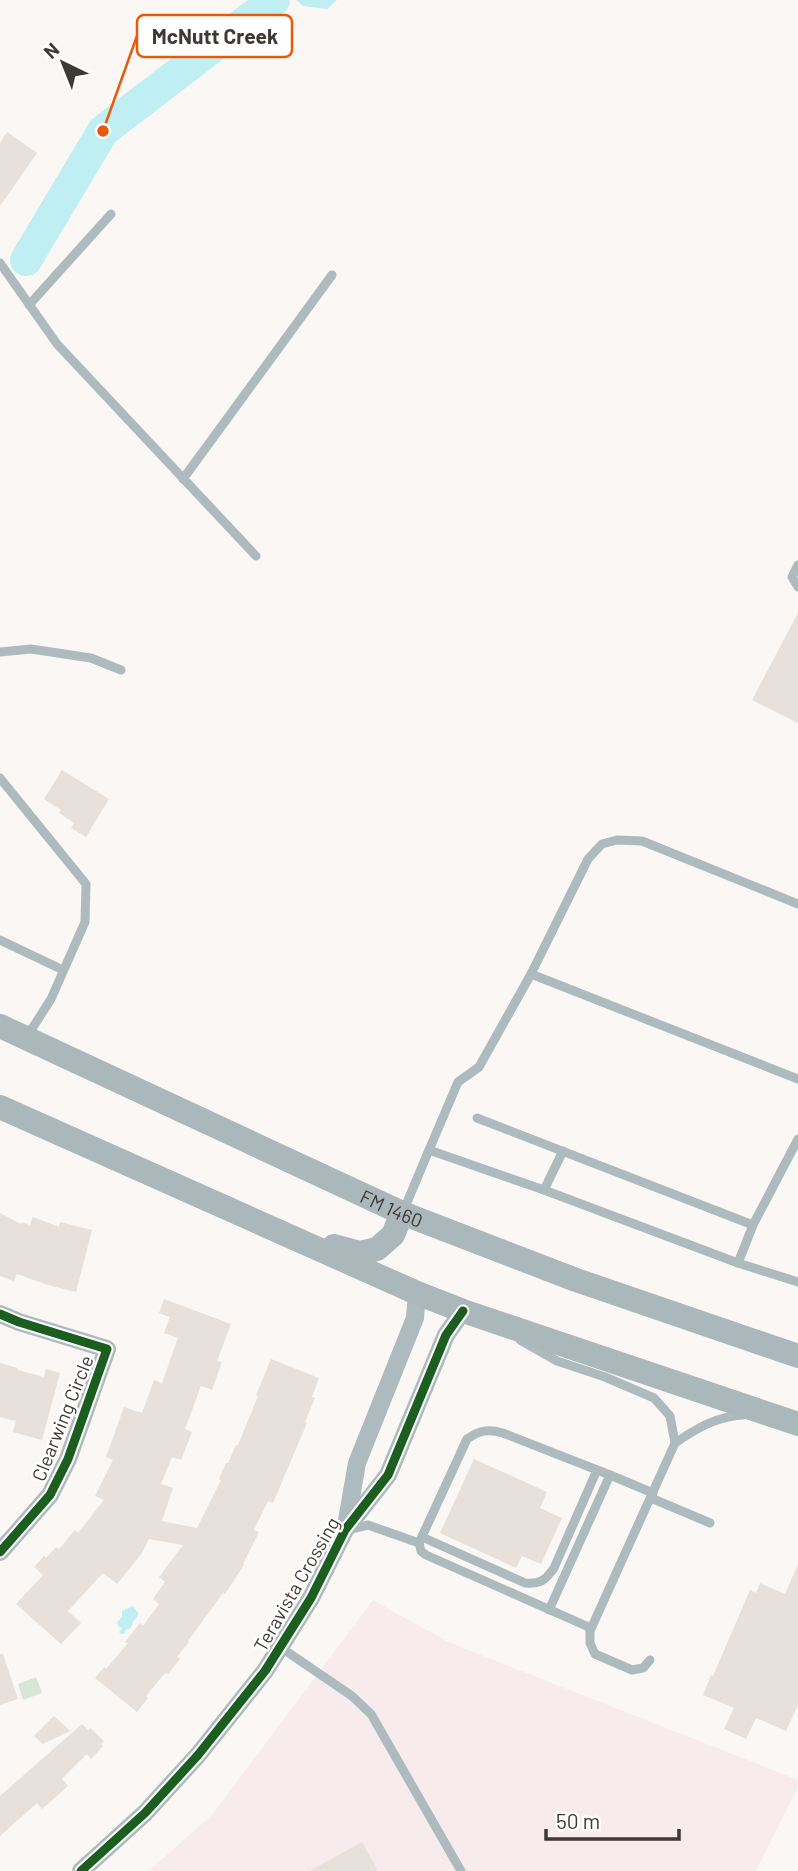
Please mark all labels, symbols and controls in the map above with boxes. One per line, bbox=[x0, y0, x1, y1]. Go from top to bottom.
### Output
callout: McNutt Creek bbox=[137, 15, 292, 57]
text: McNutt Creek bbox=[152, 23, 278, 48]
north arrow bbox=[28, 28, 98, 98]
text: N bbox=[39, 37, 64, 63]
street label: FM 1460 bbox=[357, 1184, 426, 1231]
street label: Clearwing Circle bbox=[26, 1352, 98, 1484]
street label: Teravista Crossing bbox=[248, 1513, 344, 1655]
scale bar bbox=[546, 1798, 679, 1842]
text: 50 m bbox=[556, 1808, 600, 1833]

